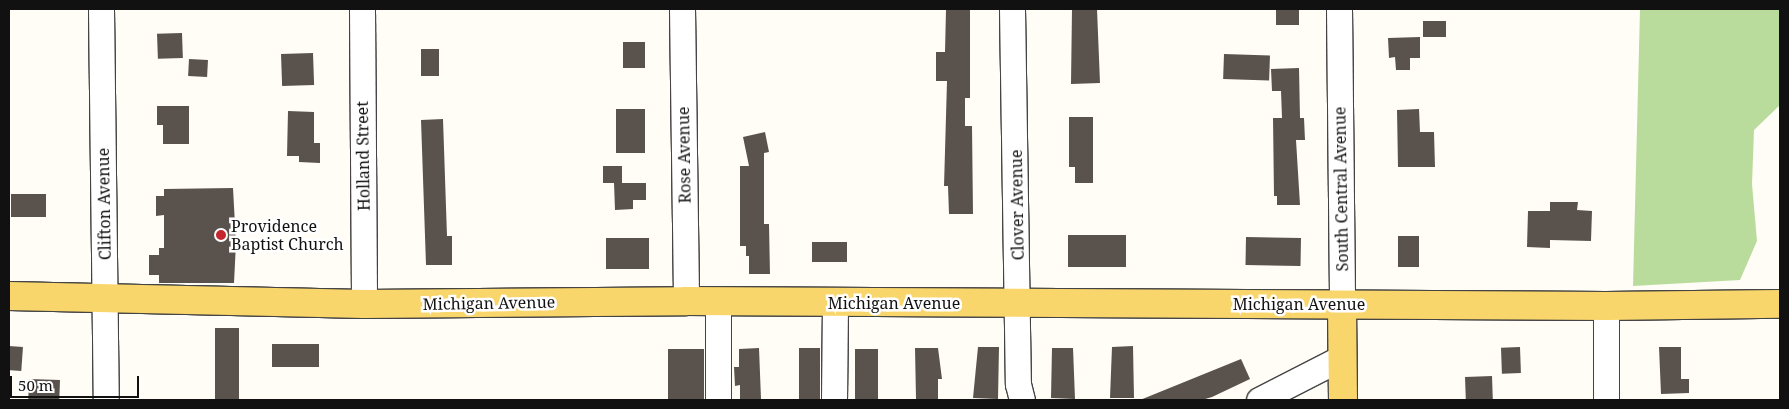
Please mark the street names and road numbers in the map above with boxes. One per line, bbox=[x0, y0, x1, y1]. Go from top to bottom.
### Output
street label: Holland Street bbox=[352, 101, 374, 211]
street label: Rose Avenue bbox=[674, 106, 694, 204]
street label: South Central Avenue bbox=[1330, 106, 1352, 272]
street label: Clifton Avenue bbox=[93, 148, 115, 260]
street label: Clover Avenue bbox=[1006, 149, 1028, 261]
street label: Michigan Avenue bbox=[423, 292, 555, 314]
street label: Michigan Avenue bbox=[828, 293, 960, 313]
street label: Michigan Avenue bbox=[1233, 294, 1365, 314]

